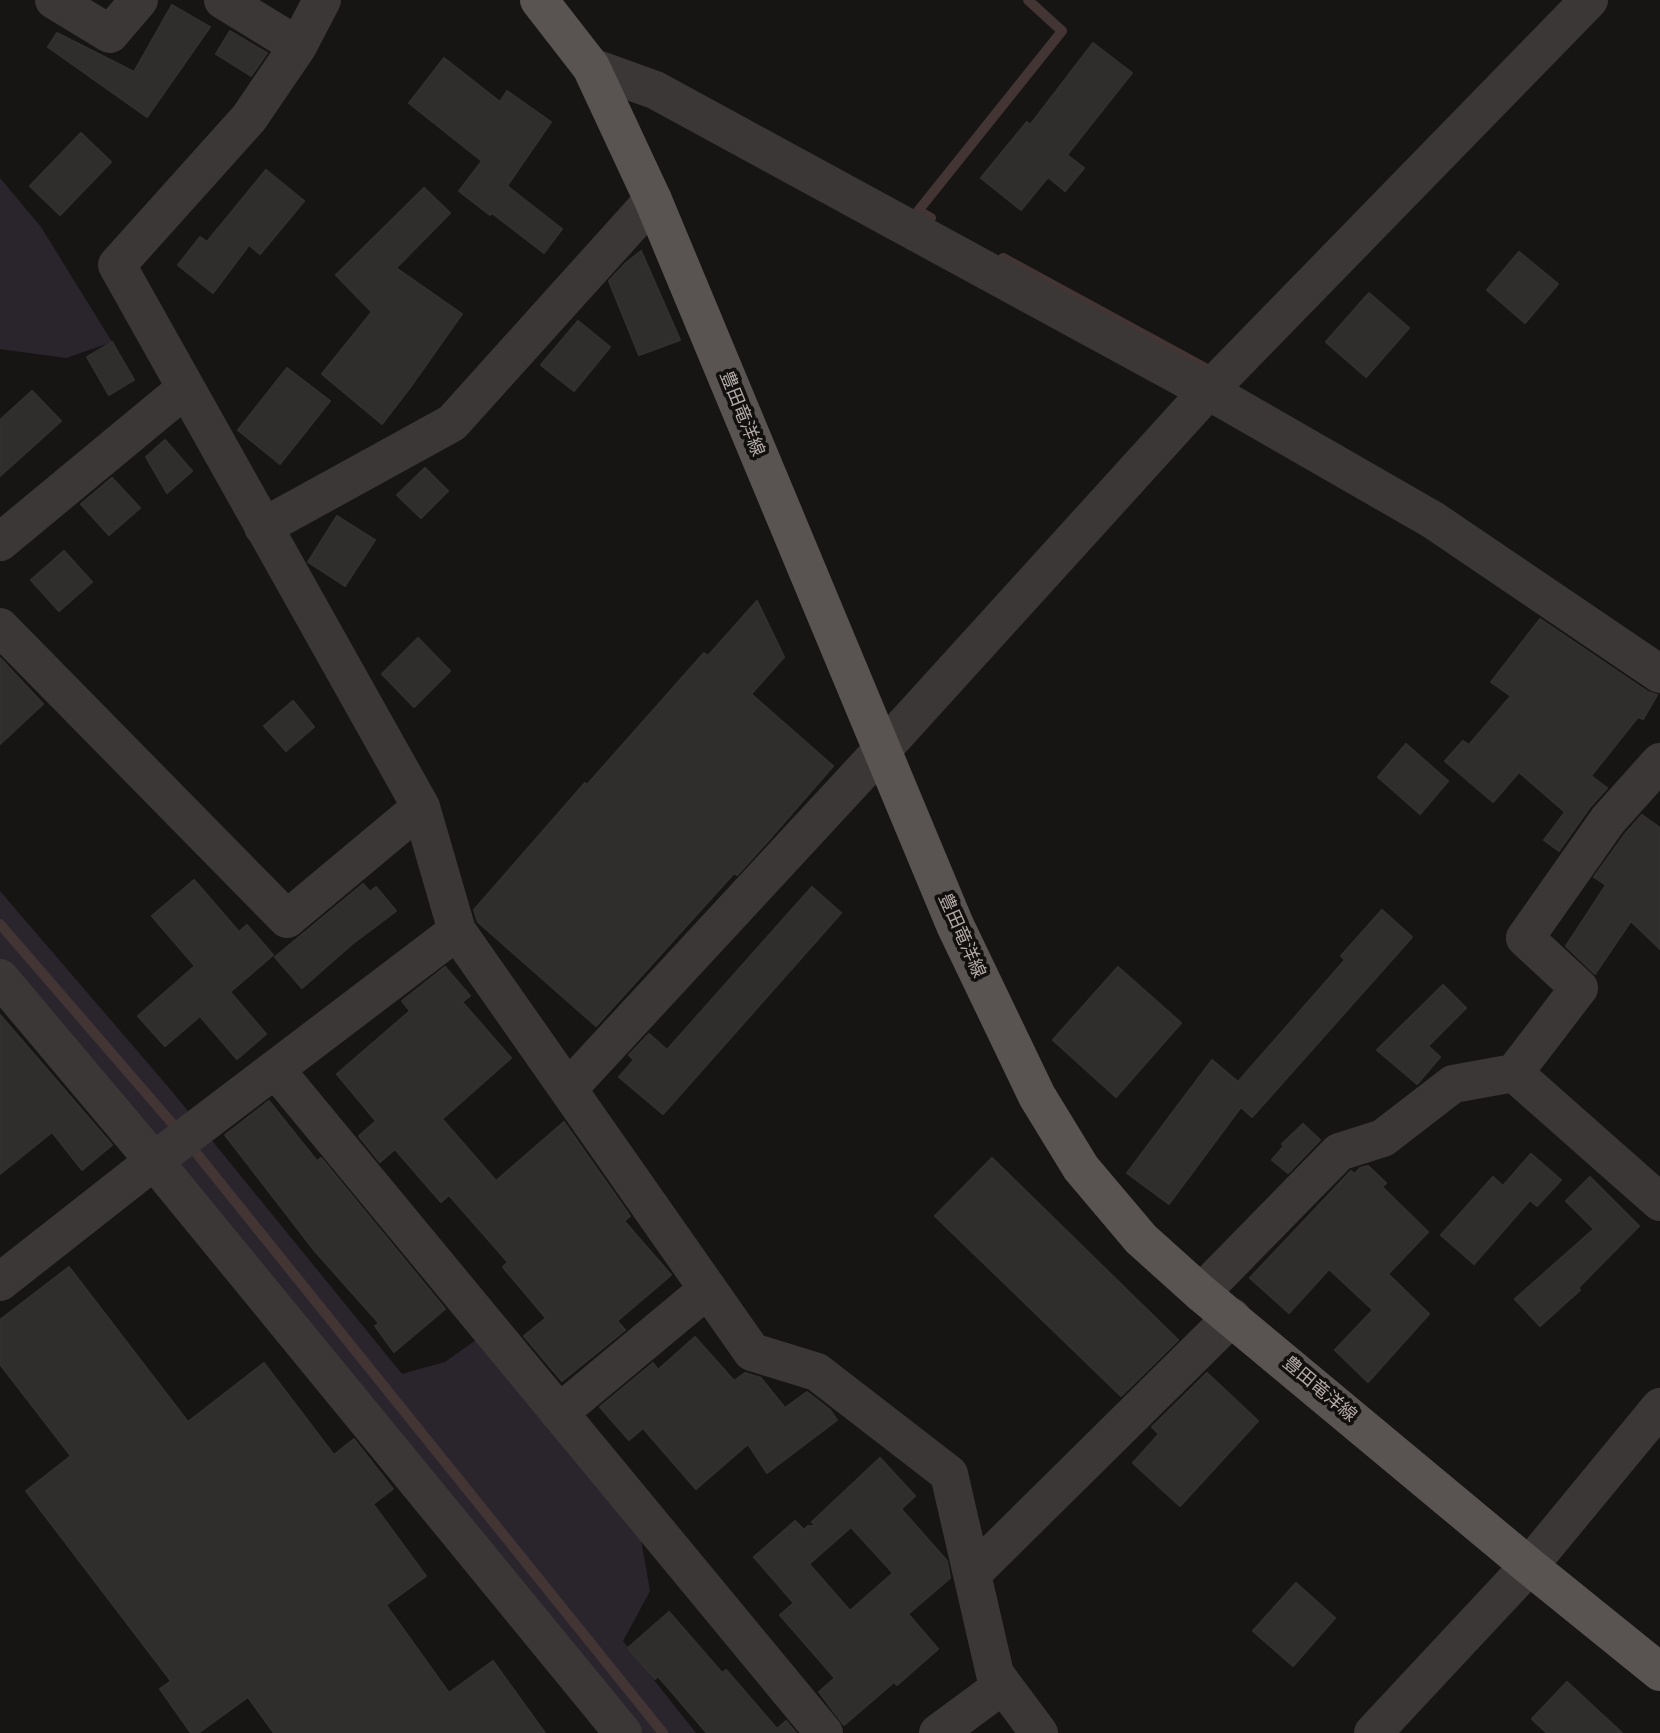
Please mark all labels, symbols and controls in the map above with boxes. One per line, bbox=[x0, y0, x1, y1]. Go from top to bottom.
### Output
street label: 豊田竜洋線 bbox=[714, 368, 768, 460]
street label: 豊田竜洋線 bbox=[933, 890, 989, 982]
street label: 豊田竜洋線 bbox=[1278, 1353, 1360, 1427]

